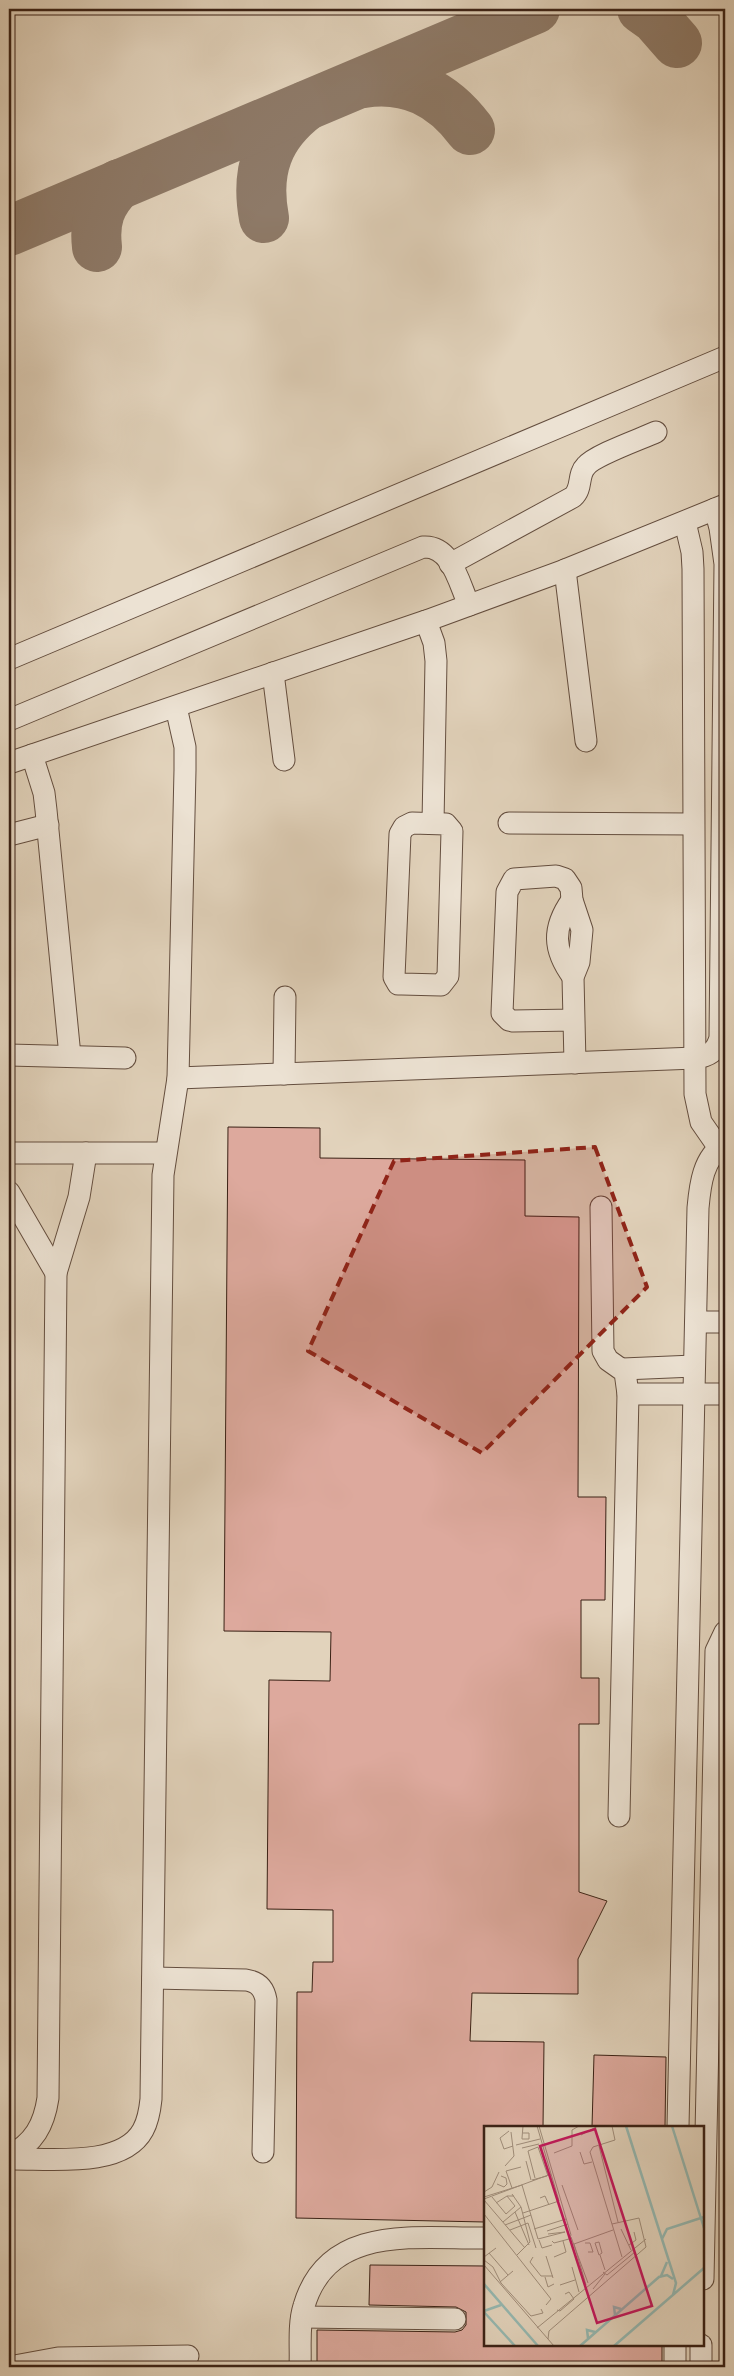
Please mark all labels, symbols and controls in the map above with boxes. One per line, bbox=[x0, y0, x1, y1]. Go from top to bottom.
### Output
inset map bbox=[484, 2126, 704, 2346]

